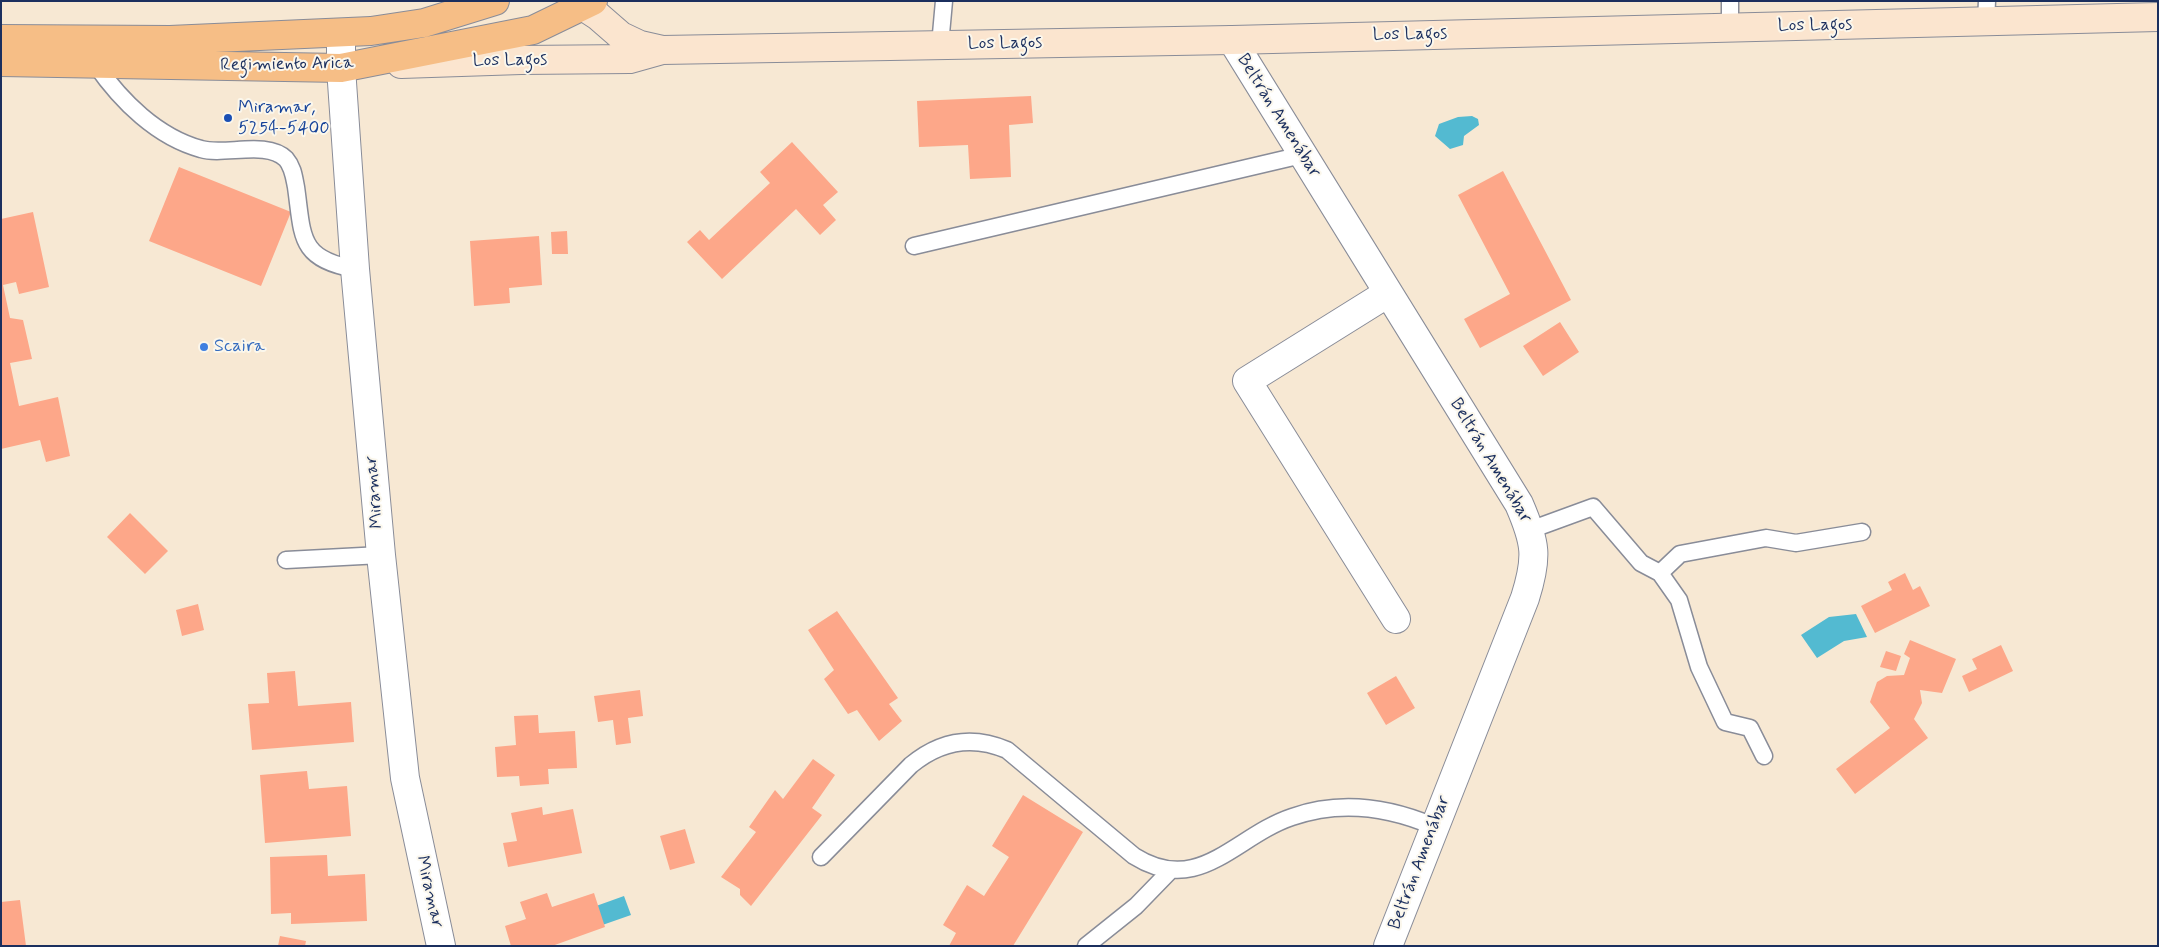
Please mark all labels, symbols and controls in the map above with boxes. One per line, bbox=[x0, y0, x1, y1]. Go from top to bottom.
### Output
street label: Los Lagos bbox=[1778, 15, 1852, 37]
street label: Los Lagos bbox=[1373, 24, 1447, 46]
street label: Los Lagos bbox=[968, 33, 1042, 55]
street label: Los Lagos bbox=[473, 50, 547, 72]
street label: Beltrán Amenábar bbox=[1231, 50, 1325, 182]
street label: Regimiento Arica bbox=[220, 53, 354, 77]
place label: Miramar, 5254-5400 bbox=[238, 97, 329, 140]
marker: Miramar, 5254-5400 bbox=[222, 112, 234, 124]
place label: Scaira bbox=[214, 336, 265, 358]
marker: Scaira bbox=[198, 341, 210, 353]
street label: Beltrán Amenábar bbox=[1444, 395, 1536, 527]
street label: Miramar bbox=[361, 454, 389, 530]
street label: Beltrán Amenábar bbox=[1385, 793, 1455, 933]
street label: Miramar bbox=[410, 854, 448, 930]

